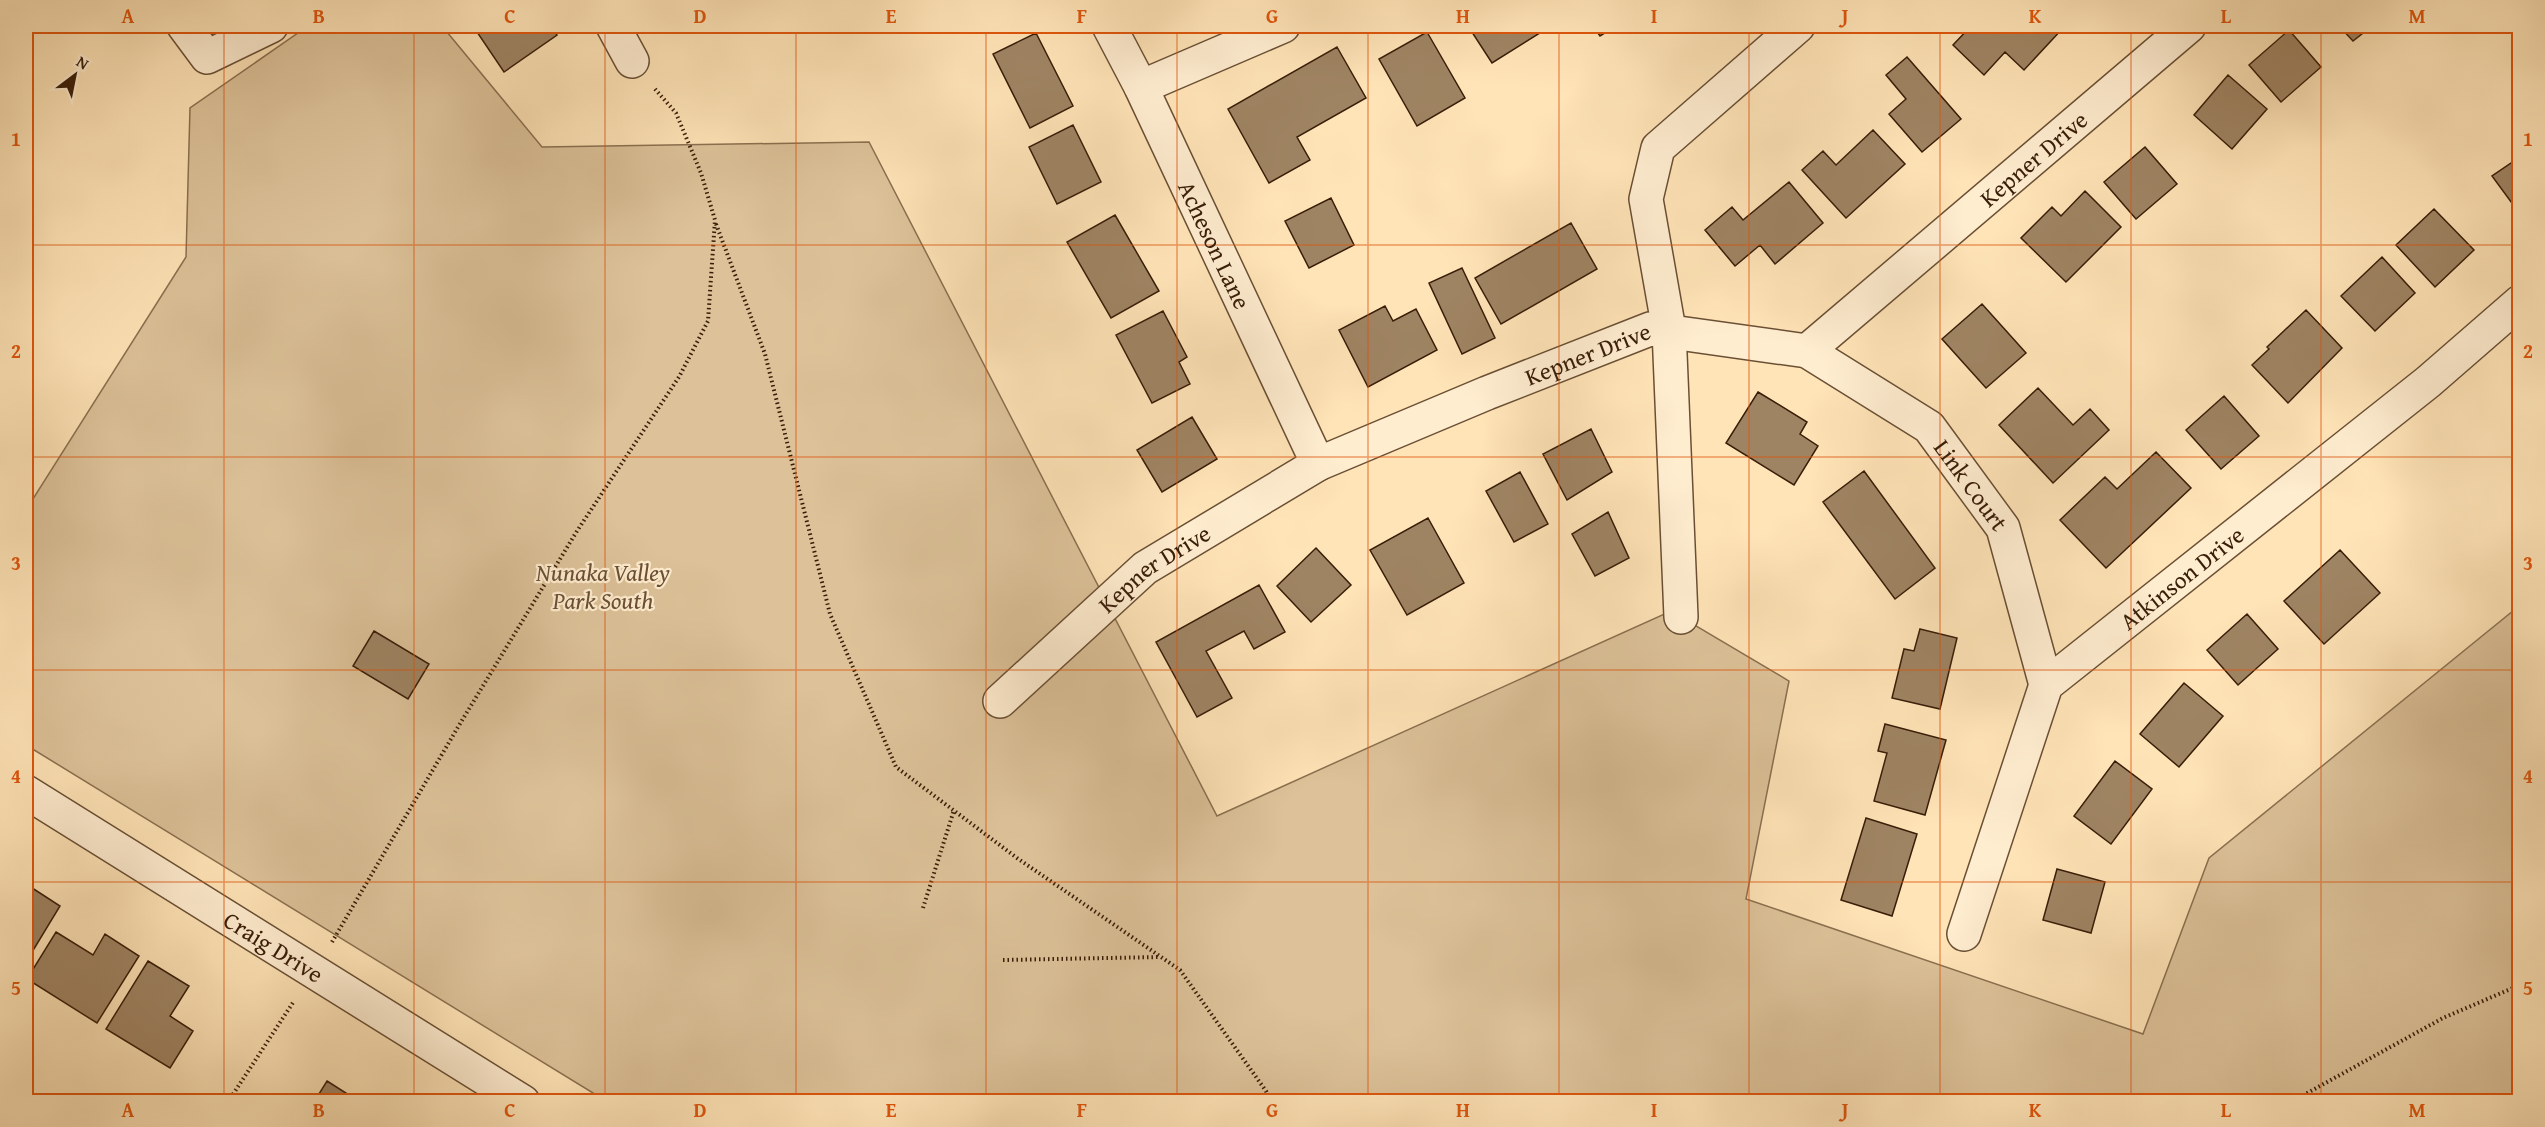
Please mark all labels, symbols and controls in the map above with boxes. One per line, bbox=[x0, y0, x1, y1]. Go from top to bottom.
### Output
text: A bbox=[122, 1, 135, 30]
text: B bbox=[313, 1, 325, 30]
text: C bbox=[504, 1, 516, 30]
text: D bbox=[693, 1, 707, 30]
text: E bbox=[886, 1, 897, 30]
text: F bbox=[1077, 1, 1087, 30]
text: G bbox=[1266, 1, 1278, 30]
text: H bbox=[1456, 1, 1470, 30]
text: I bbox=[1651, 1, 1657, 30]
text: J bbox=[1839, 1, 1849, 30]
text: K bbox=[2029, 1, 2042, 30]
text: L bbox=[2221, 1, 2232, 30]
text: M bbox=[2408, 1, 2426, 30]
north arrow bbox=[45, 45, 105, 105]
text: N bbox=[72, 49, 94, 75]
street label: Kepner Drive bbox=[1972, 102, 2095, 215]
text: 1 bbox=[11, 124, 21, 153]
text: 1 bbox=[2523, 124, 2533, 153]
street label: Acheson Lane bbox=[1170, 175, 1260, 314]
street label: Kepner Drive bbox=[1520, 313, 1656, 394]
text: 2 bbox=[11, 336, 21, 365]
text: 2 bbox=[2523, 336, 2533, 365]
street label: Link Court bbox=[1926, 432, 2017, 538]
street label: Kepner Drive bbox=[1090, 515, 1217, 621]
street label: Atkinson Drive bbox=[2112, 517, 2251, 638]
text: 3 bbox=[11, 548, 21, 577]
text: 3 bbox=[2523, 548, 2533, 577]
park label: Nunaka Valley Park South bbox=[535, 555, 670, 618]
text: 4 bbox=[11, 761, 21, 790]
text: 4 bbox=[2523, 761, 2533, 790]
street label: Craig Drive bbox=[217, 902, 330, 991]
text: 5 bbox=[11, 973, 21, 1002]
text: 5 bbox=[2523, 973, 2533, 1002]
text: A bbox=[122, 1095, 135, 1124]
text: B bbox=[313, 1095, 325, 1124]
text: C bbox=[504, 1095, 516, 1124]
text: D bbox=[693, 1095, 707, 1124]
text: E bbox=[886, 1095, 897, 1124]
text: F bbox=[1077, 1095, 1087, 1124]
text: G bbox=[1266, 1095, 1278, 1124]
text: H bbox=[1456, 1095, 1470, 1124]
text: I bbox=[1651, 1095, 1657, 1124]
text: J bbox=[1839, 1095, 1849, 1124]
text: K bbox=[2029, 1095, 2042, 1124]
text: L bbox=[2221, 1095, 2232, 1124]
text: M bbox=[2408, 1095, 2426, 1124]

